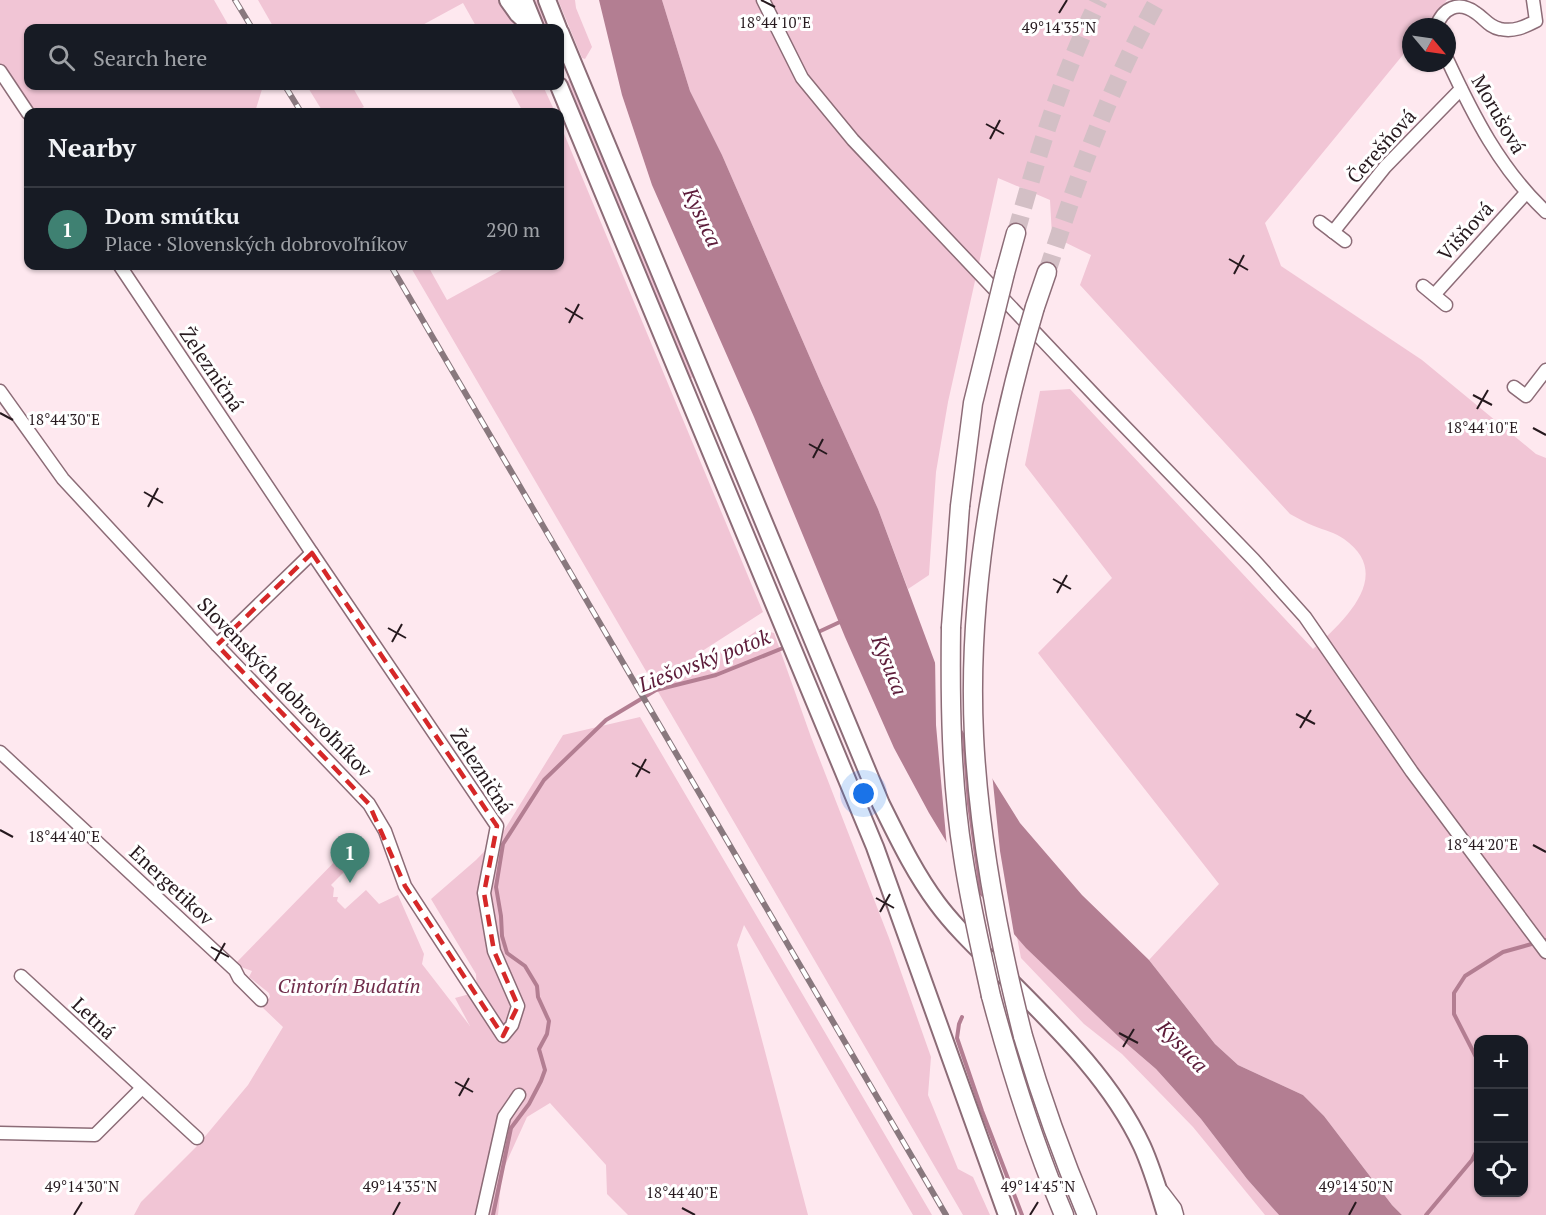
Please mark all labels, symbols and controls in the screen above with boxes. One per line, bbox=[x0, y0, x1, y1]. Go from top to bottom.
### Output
text: 18°44'10"E bbox=[739, 12, 811, 32]
text: 49°14'35"N bbox=[1022, 17, 1096, 37]
north arrow bbox=[1402, 18, 1456, 72]
search box bbox=[24, 24, 564, 90]
icon: search bbox=[45, 41, 78, 74]
text: Search here bbox=[93, 43, 207, 72]
street label: Morušová bbox=[1466, 70, 1532, 158]
street label: Čerešňová bbox=[1340, 103, 1422, 189]
text: Nearby bbox=[48, 130, 136, 164]
water label: Kysuca bbox=[677, 182, 729, 251]
street label: Višňová bbox=[1431, 196, 1499, 266]
text: Dom smútku bbox=[105, 201, 240, 230]
text: 1 bbox=[62, 216, 73, 243]
text: 290 m bbox=[486, 216, 540, 243]
text: Place · Slovenských dobrovoľníkov bbox=[105, 230, 408, 257]
street label: Železničná bbox=[174, 321, 250, 417]
text: 18°44'30"E bbox=[28, 409, 100, 429]
text: 18°44'10"E bbox=[1446, 417, 1518, 437]
street label: Slovenských dobrovoľníkov bbox=[192, 591, 379, 784]
water label: Liešovský potok bbox=[633, 622, 775, 698]
water label: Kysuca bbox=[865, 630, 915, 699]
street label: Železničná bbox=[444, 723, 520, 819]
your location bbox=[849, 779, 878, 808]
text: 18°44'40"E bbox=[28, 826, 100, 846]
pin: 1 bbox=[330, 834, 370, 883]
text: 18°44'20"E bbox=[1446, 834, 1518, 854]
street label: Energetikov bbox=[124, 839, 221, 932]
park label: Cintorín Budatín bbox=[278, 972, 421, 999]
street label: Letná bbox=[66, 991, 122, 1045]
water label: Kysuca bbox=[1151, 1013, 1215, 1078]
map controls bbox=[1474, 1035, 1528, 1197]
button: + bbox=[1474, 1035, 1528, 1089]
button: − bbox=[1474, 1089, 1528, 1143]
button: locate bbox=[1474, 1143, 1528, 1197]
text: 49°14'30"N bbox=[45, 1176, 119, 1196]
text: 49°14'35"N bbox=[363, 1176, 437, 1196]
text: 49°14'45"N bbox=[1001, 1176, 1075, 1196]
text: 49°14'50"N bbox=[1319, 1176, 1393, 1196]
text: 18°44'40"E bbox=[646, 1182, 718, 1202]

